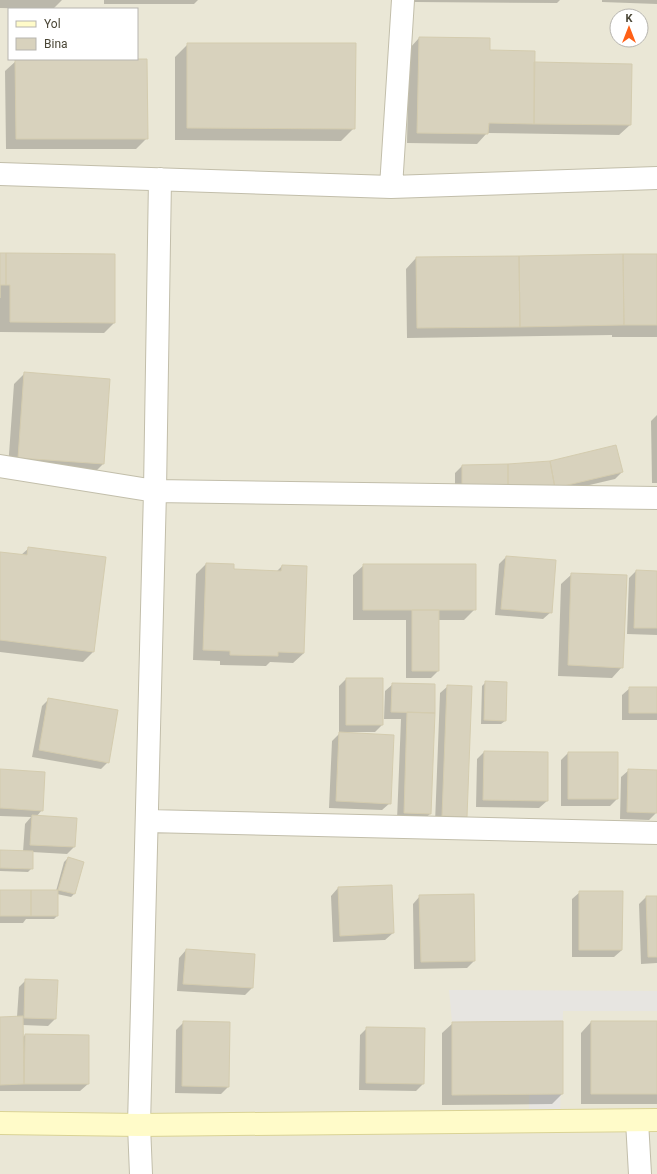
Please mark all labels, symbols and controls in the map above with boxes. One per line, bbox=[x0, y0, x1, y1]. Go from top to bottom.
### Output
legend bbox=[8, 8, 138, 60]
north arrow bbox=[609, 8, 649, 48]
text: K bbox=[626, 12, 634, 25]
text: Yol bbox=[44, 17, 61, 31]
text: Bina bbox=[44, 37, 68, 51]

